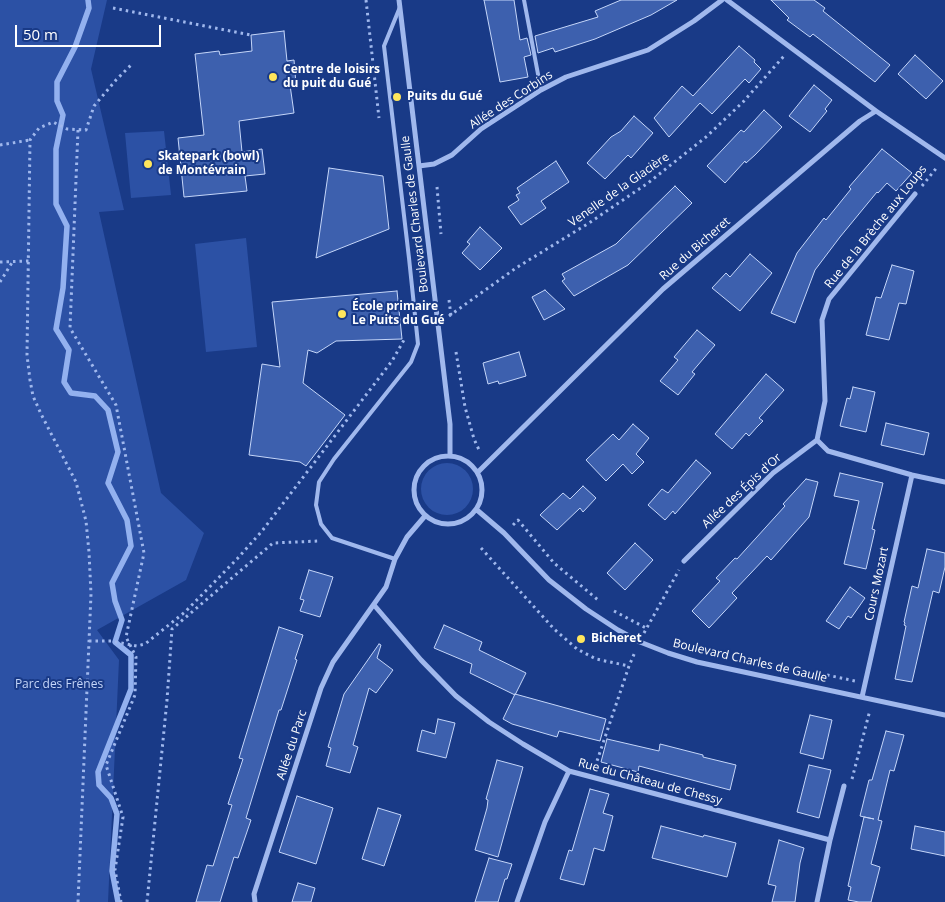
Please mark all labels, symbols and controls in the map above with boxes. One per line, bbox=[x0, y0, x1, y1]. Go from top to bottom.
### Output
scale bar bbox=[18, 15, 164, 47]
text: 50 m bbox=[23, 24, 58, 44]
place label: Centre de loisirs du puit du Gué bbox=[283, 63, 380, 91]
street label: Allée des Corbins bbox=[467, 68, 555, 132]
marker: Centre de loisirs du puit du Gué bbox=[267, 71, 279, 83]
place label: Puits du Gué bbox=[407, 90, 483, 104]
marker: Puits du Gué bbox=[391, 91, 403, 103]
street label: Boulevard Charles de Gaulle bbox=[398, 135, 432, 293]
place label: Skatepark (bowl) de Montévrain bbox=[158, 150, 260, 178]
street label: Venelle de la Glacière bbox=[566, 150, 672, 230]
marker: Skatepark (bowl) de Montévrain bbox=[142, 158, 154, 170]
street label: Rue de la Brèche aux Loups bbox=[822, 163, 930, 291]
street label: Rue du Bicheret bbox=[657, 214, 733, 284]
place label: École primaire Le Puits du Gué bbox=[352, 300, 445, 328]
marker: École primaire Le Puits du Gué bbox=[336, 308, 348, 320]
street label: Allée des Épis d'Or bbox=[699, 451, 785, 531]
street label: Cours Mozart bbox=[862, 546, 892, 622]
place label: Bicheret bbox=[591, 632, 642, 646]
marker: Bicheret bbox=[575, 633, 587, 645]
street label: Boulevard Charles de Gaulle bbox=[671, 636, 829, 686]
park label: Parc des Frênes bbox=[15, 678, 103, 692]
street label: Allée du Parc bbox=[274, 708, 310, 782]
street label: Rue du Château de Chessy bbox=[576, 756, 724, 808]

